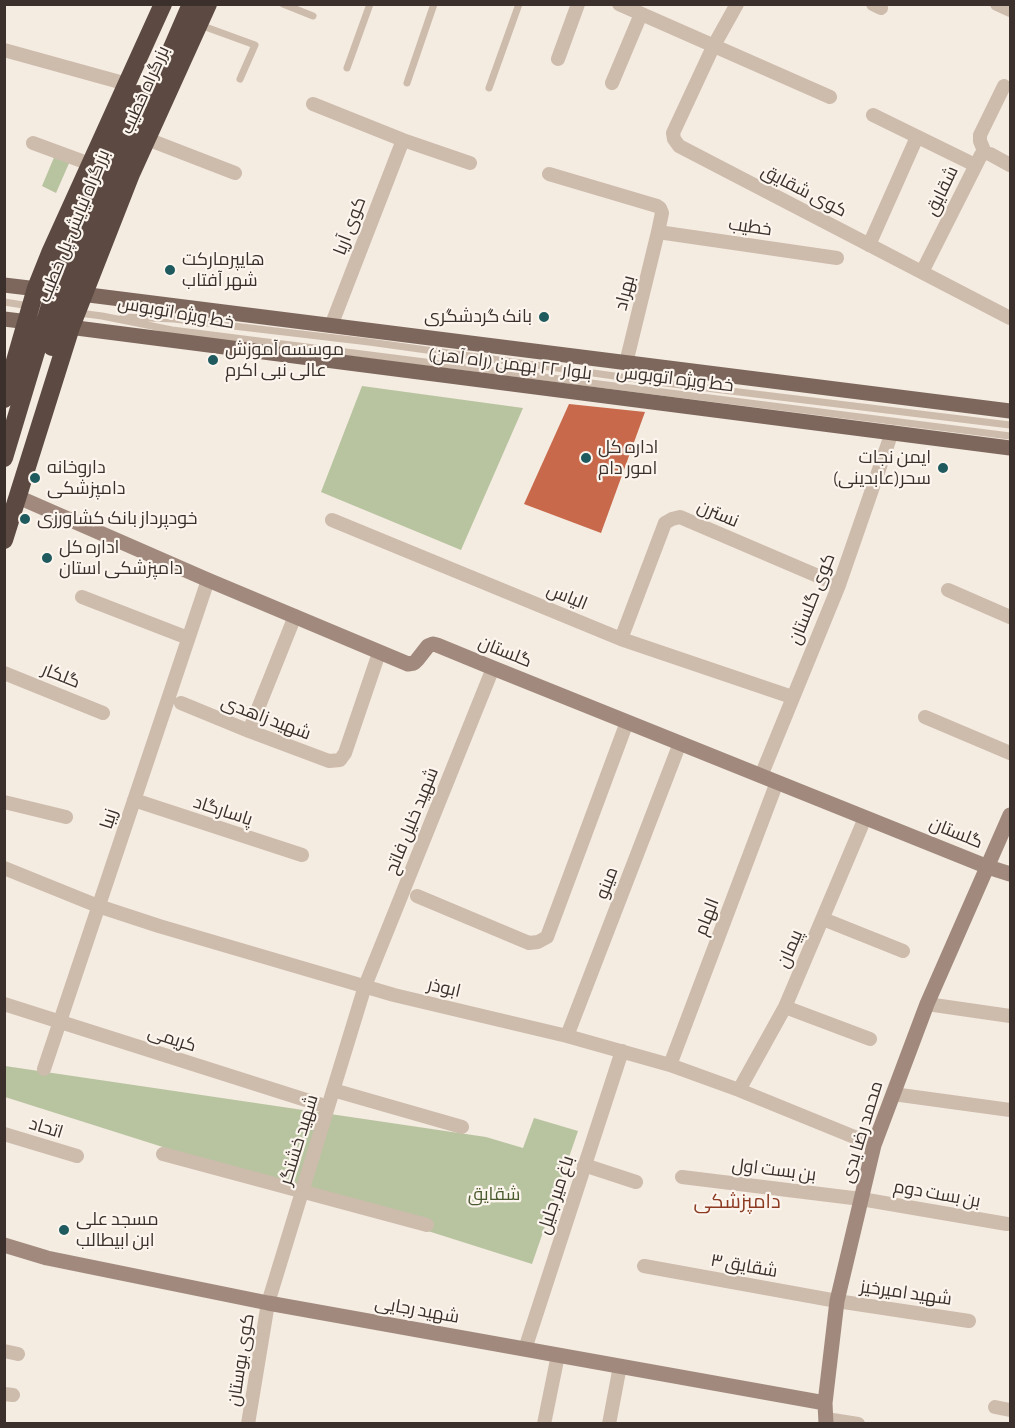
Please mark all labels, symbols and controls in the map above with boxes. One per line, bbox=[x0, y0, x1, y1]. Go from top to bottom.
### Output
street label: بزرگراه خطیب bbox=[116, 43, 174, 137]
street label: بزرگراه نیایش-پل خطیب bbox=[33, 146, 115, 306]
street label: کوی شقایق bbox=[758, 160, 850, 222]
street label: شقایق bbox=[921, 163, 963, 219]
street label: کوی آریا bbox=[329, 194, 371, 258]
street label: خطیب bbox=[727, 213, 773, 241]
place label: هایپرمارکت شهر آفتاب bbox=[182, 249, 265, 292]
marker: هایپرمارکت شهر آفتاب bbox=[163, 263, 177, 277]
street label: بهراد bbox=[610, 273, 640, 313]
street label: خط ویژه اتوبوس bbox=[116, 292, 236, 334]
place label: بانک گردشگری bbox=[424, 306, 532, 328]
marker: بانک گردشگری bbox=[537, 310, 551, 324]
place label: موسسه آموزش عالی نبی اکرم bbox=[225, 339, 344, 382]
street label: بلوار ۲۲ بهمن (راه آهن) bbox=[427, 343, 593, 385]
marker: موسسه آموزش عالی نبی اکرم bbox=[206, 353, 220, 367]
street label: خط ویژه اتوبوس bbox=[615, 361, 735, 397]
place label: اداره کل امور دام bbox=[598, 437, 658, 480]
place label: ایمن نجات سحر(عابدینی) bbox=[833, 447, 931, 490]
marker: اداره کل امور دام bbox=[579, 451, 593, 465]
place label: داروخانه دامپزشکی bbox=[47, 457, 125, 500]
marker: ایمن نجات سحر(عابدینی) bbox=[936, 461, 950, 475]
marker: داروخانه دامپزشکی bbox=[28, 471, 42, 485]
street label: نسترن bbox=[694, 496, 742, 532]
place label: خودپرداز بانک کشاورزی bbox=[37, 508, 198, 530]
marker: خودپرداز بانک کشاورزی bbox=[18, 512, 32, 526]
place label: اداره کل دامپزشکی استان bbox=[59, 537, 183, 580]
street label: کوی گلستان bbox=[784, 550, 840, 648]
marker: اداره کل دامپزشکی استان bbox=[40, 551, 54, 565]
street label: الیاس bbox=[543, 579, 591, 615]
street label: گلستان bbox=[475, 632, 535, 672]
street label: گلکار bbox=[39, 659, 83, 693]
street label: شهید زاهدی bbox=[218, 691, 314, 745]
street label: شهید خلیل فاتح bbox=[381, 764, 443, 878]
street label: پاسارگاد bbox=[191, 791, 255, 831]
street label: زیبا bbox=[96, 806, 122, 832]
street label: گلستان bbox=[926, 813, 986, 853]
street label: مینو bbox=[591, 864, 623, 902]
street label: الهام bbox=[690, 895, 724, 939]
street label: پیمان bbox=[772, 927, 808, 971]
street label: ابوذر bbox=[425, 974, 463, 1002]
street label: کریمی bbox=[145, 1021, 199, 1057]
street label: محمد رضا یدی bbox=[836, 1078, 888, 1186]
street label: شهید خشتگر bbox=[275, 1092, 323, 1188]
street label: اتحاد bbox=[26, 1113, 66, 1143]
street label: باغ میر جلیل bbox=[533, 1153, 579, 1237]
street label: بن بست اول bbox=[731, 1154, 817, 1186]
street label: بن بست دوم bbox=[892, 1176, 982, 1212]
park label: شقایق bbox=[468, 1184, 520, 1206]
district label: دامپزشکی bbox=[693, 1190, 781, 1214]
place label: مسجد علی ابن ابیطالب bbox=[76, 1209, 159, 1252]
marker: مسجد علی ابن ابیطالب bbox=[57, 1223, 71, 1237]
street label: شقایق ۳ bbox=[709, 1249, 779, 1283]
street label: شهید امیرخیز bbox=[859, 1276, 953, 1310]
street label: شهید رجایی bbox=[373, 1292, 461, 1328]
street label: کوی بوستان bbox=[223, 1312, 259, 1408]

